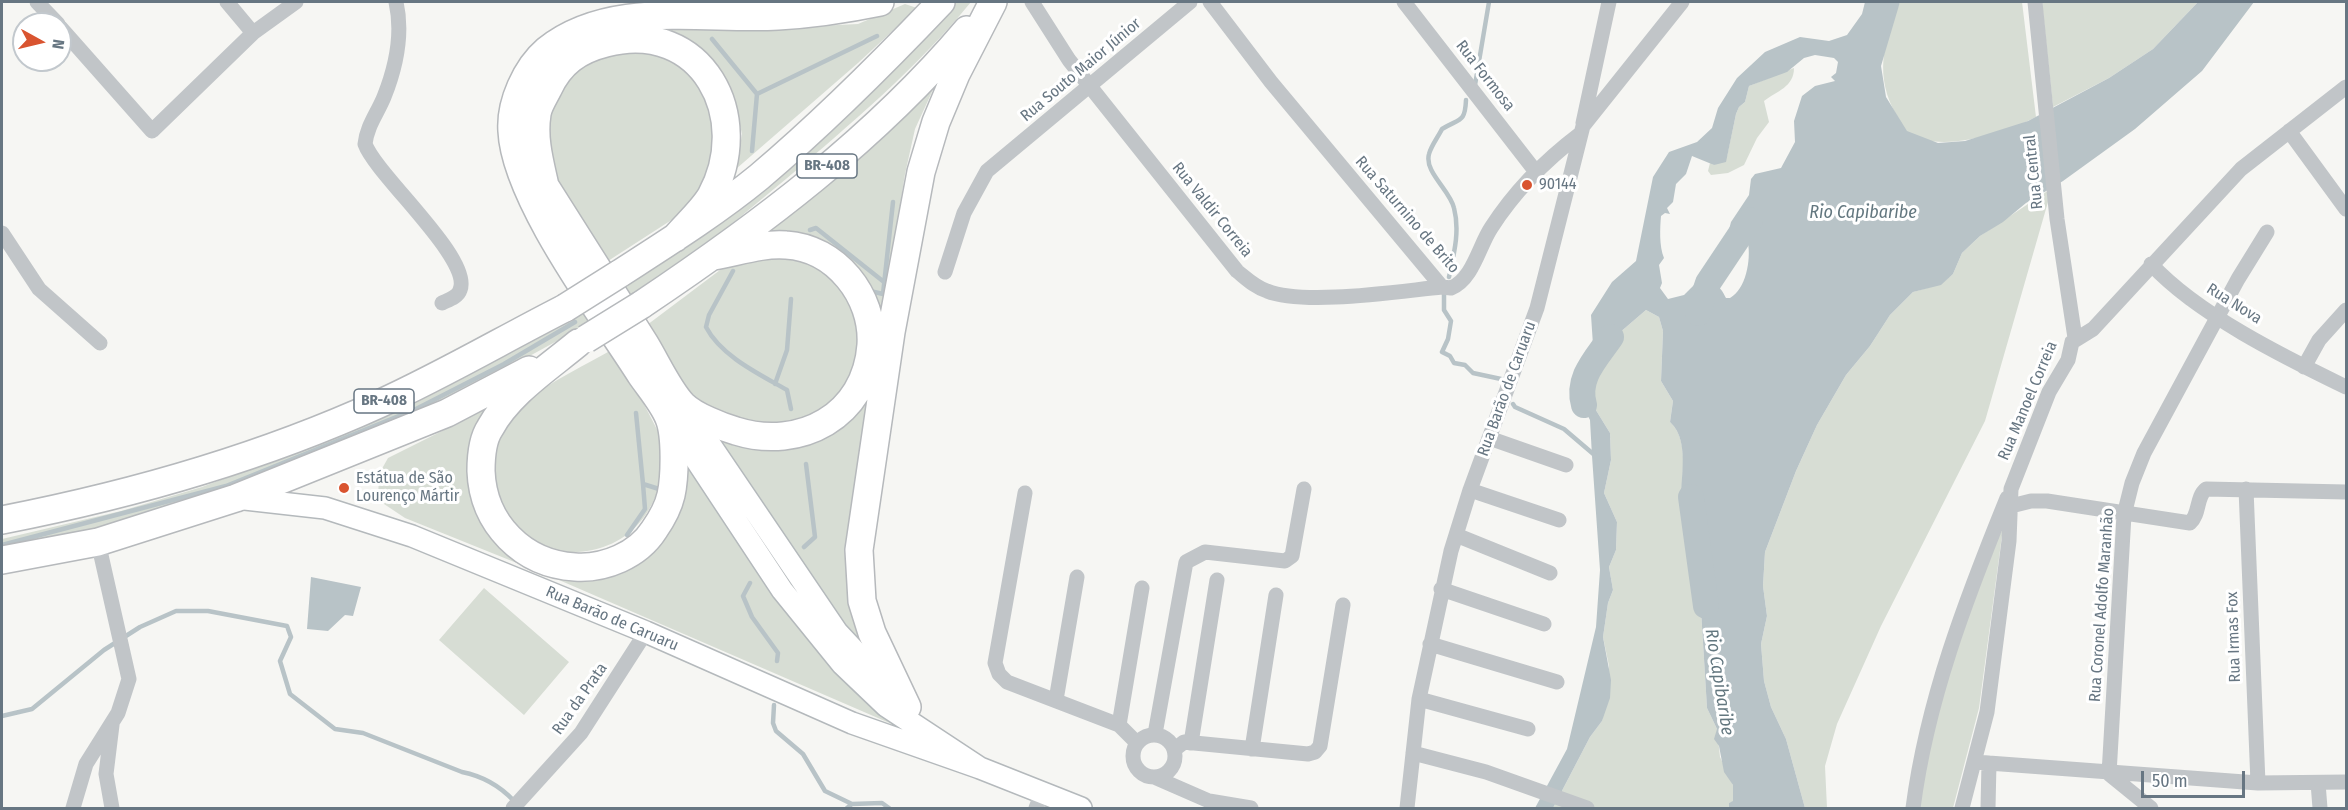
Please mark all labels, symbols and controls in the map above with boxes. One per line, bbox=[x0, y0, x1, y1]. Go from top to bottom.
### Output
north arrow bbox=[12, 12, 72, 72]
street label: Rua Souto Maior Júnior bbox=[1017, 14, 1145, 126]
street label: Rua Formosa bbox=[1451, 37, 1519, 115]
text: N bbox=[48, 38, 68, 50]
street label: Rua Central bbox=[2021, 134, 2047, 210]
street label: Rua Saturnino de Brito bbox=[1351, 153, 1463, 277]
road number: BR-408 bbox=[797, 154, 857, 178]
street label: Rua Valdir Correia bbox=[1168, 159, 1256, 261]
place label: 90144 bbox=[1539, 175, 1576, 195]
marker: 90144 bbox=[1520, 178, 1534, 192]
water label: Rio Capibaribe bbox=[1809, 202, 1917, 224]
street label: Rua Nova bbox=[2203, 280, 2265, 328]
street label: Rua Barão de Caruaru bbox=[1474, 319, 1540, 459]
street label: Rua Manoel Correia bbox=[1994, 339, 2062, 463]
road number: BR-408 bbox=[354, 389, 414, 413]
place label: Estátua de São Lourenço Mártir bbox=[356, 469, 459, 507]
marker: Estátua de São Lourenço Mártir bbox=[337, 481, 351, 495]
street label: Rua Coronel Adolfo Maranhão bbox=[2086, 507, 2118, 703]
street label: Rua Barão de Caruaru bbox=[543, 582, 681, 656]
street label: Rua Irmas Fox bbox=[2223, 591, 2245, 683]
water label: Rio Capibaribe bbox=[1700, 627, 1738, 737]
street label: Rua da Prata bbox=[548, 660, 612, 738]
scale bar bbox=[2144, 759, 2248, 797]
text: 50 m bbox=[2152, 770, 2188, 792]

